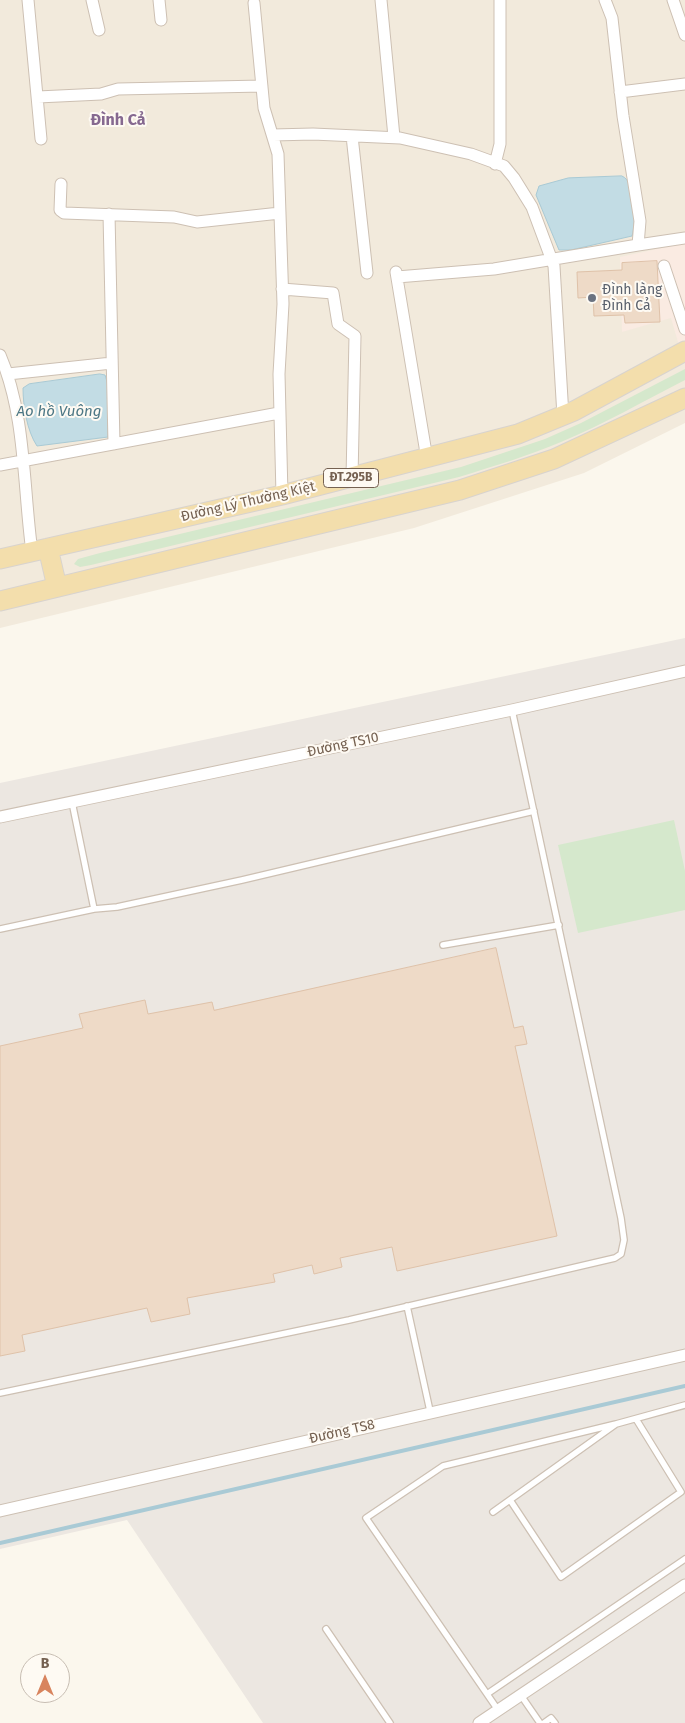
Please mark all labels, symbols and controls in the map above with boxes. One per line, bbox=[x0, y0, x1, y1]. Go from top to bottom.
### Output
district label: Đình Cả bbox=[90, 111, 146, 131]
place label: Đình làng Đình Cả bbox=[602, 282, 662, 314]
marker: Đình làng Đình Cả bbox=[586, 292, 598, 304]
water label: Ao hồ Vuông bbox=[17, 403, 101, 421]
road number: ĐT.295B bbox=[324, 468, 378, 488]
street label: Đường Lý Thường Kiệt bbox=[179, 478, 317, 526]
street label: Đường TS10 bbox=[306, 729, 380, 761]
street label: Đường TS8 bbox=[307, 1416, 377, 1448]
north arrow bbox=[20, 1653, 70, 1703]
text: B bbox=[41, 1655, 49, 1672]

